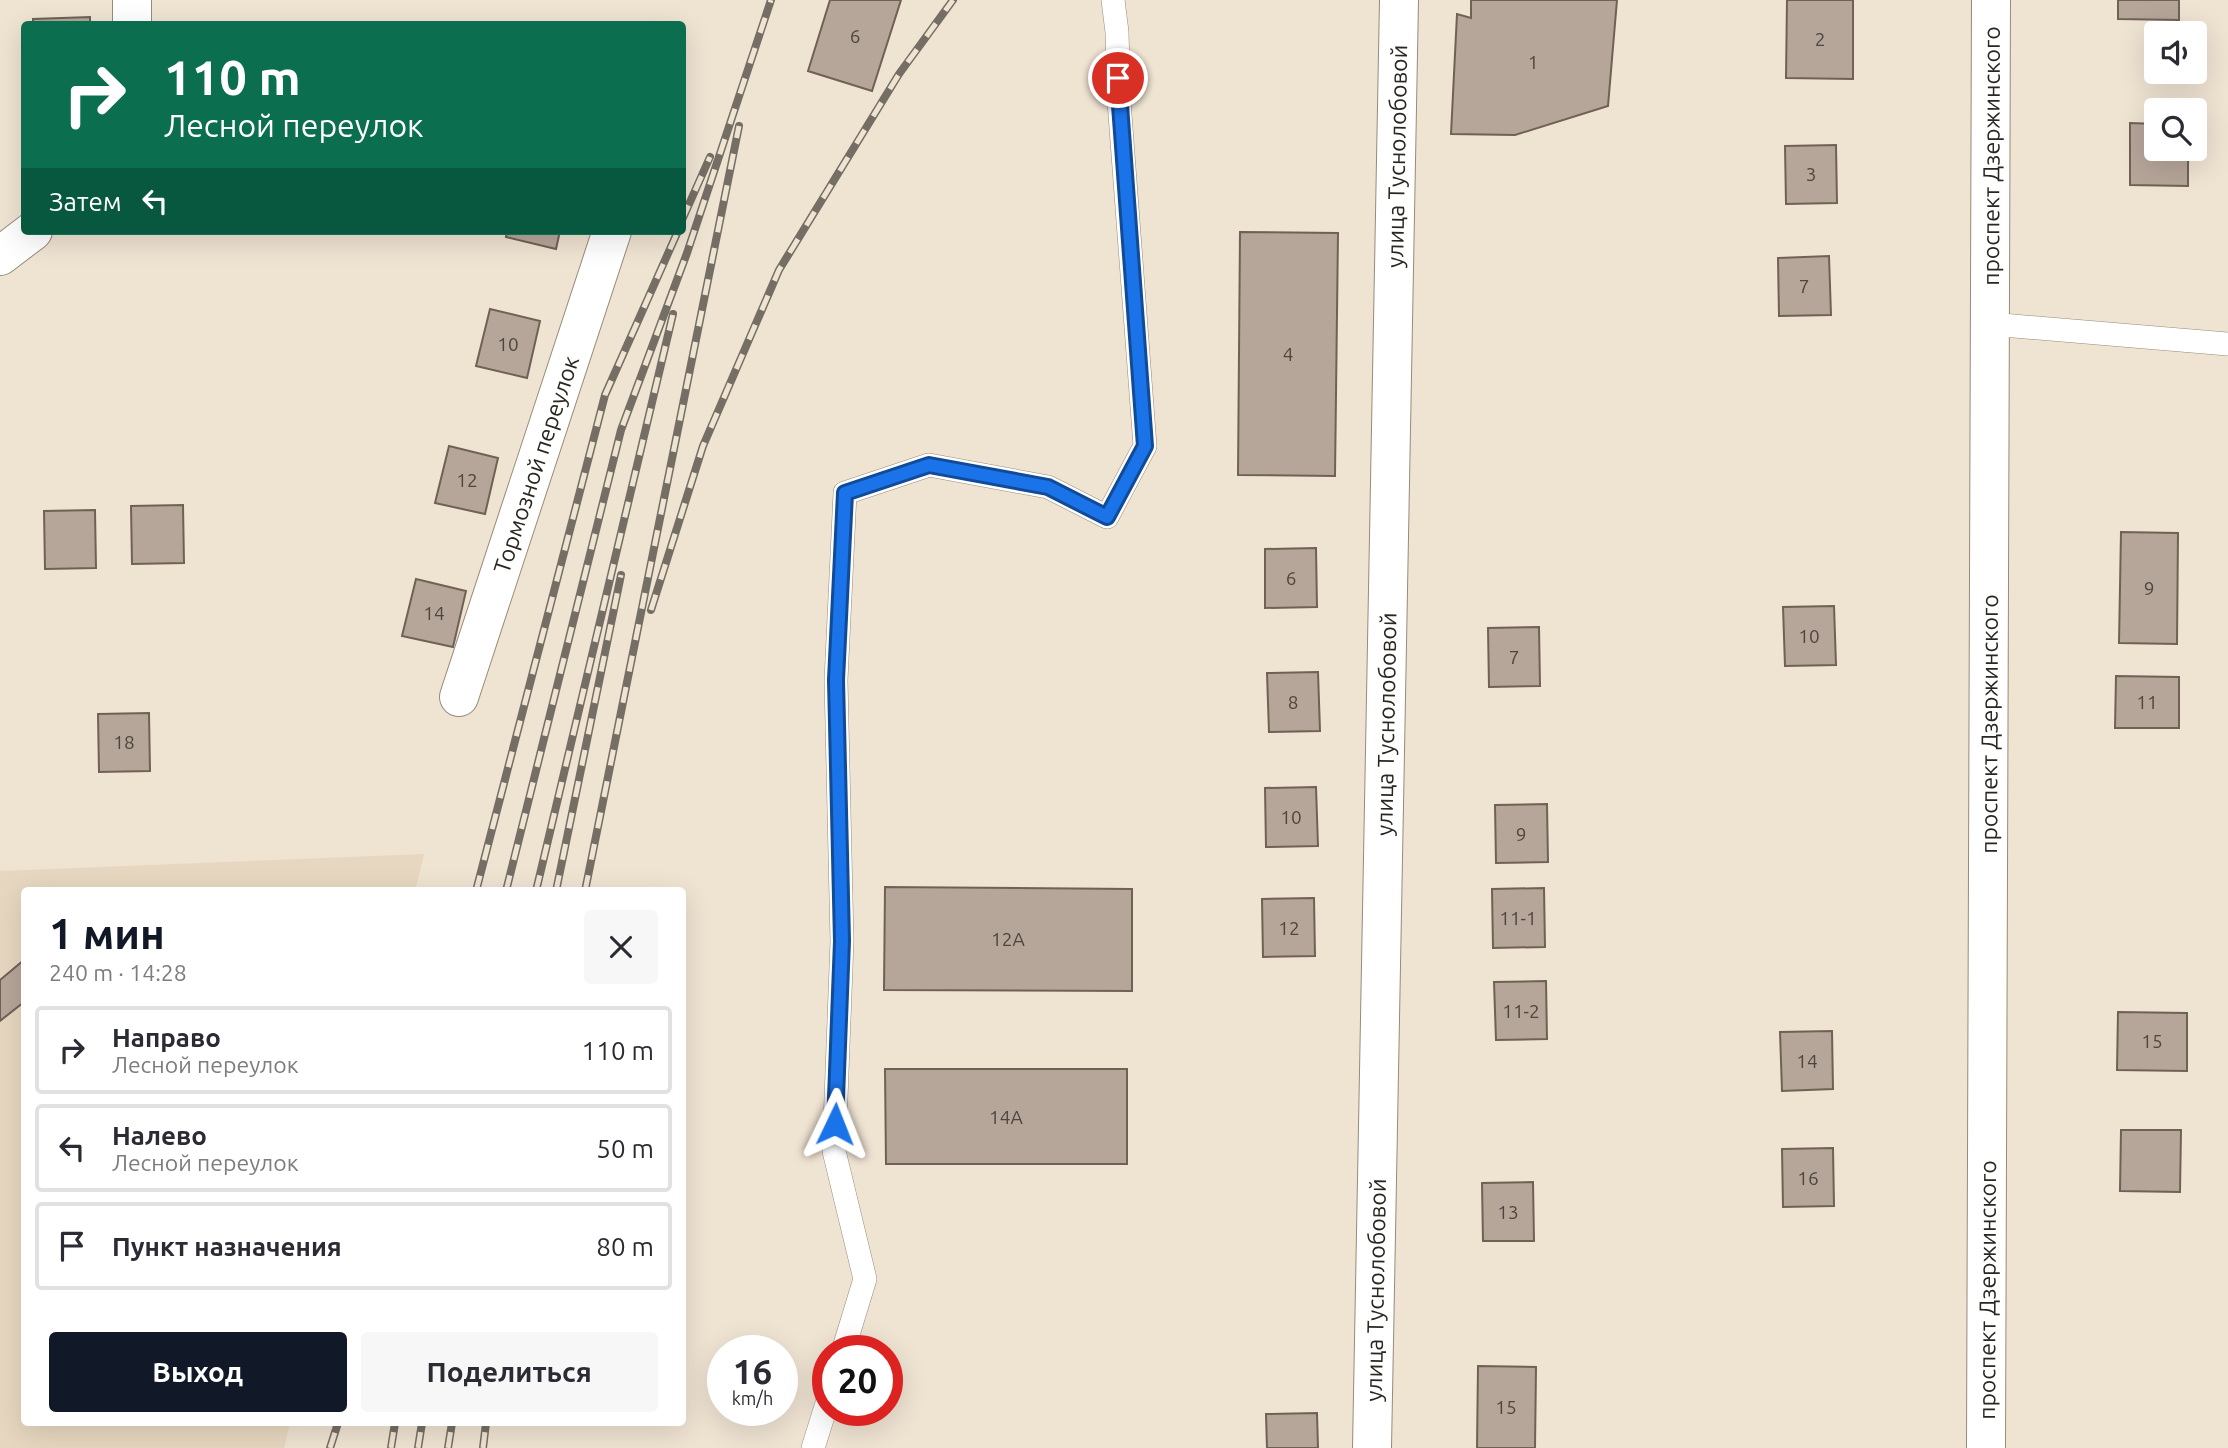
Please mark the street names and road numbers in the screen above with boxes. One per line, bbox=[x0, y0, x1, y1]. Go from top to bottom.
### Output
street label: проспект Дзержинского bbox=[1978, 26, 2003, 286]
street label: улица Туснолобовой bbox=[1382, 44, 1411, 268]
street label: Тормозной переулок bbox=[488, 352, 583, 576]
street label: проспект Дзержинского bbox=[1976, 594, 2001, 854]
street label: улица Туснолобовой bbox=[1371, 612, 1400, 836]
street label: проспект Дзержинского bbox=[1974, 1160, 1999, 1420]
street label: улица Туснолобовой bbox=[1360, 1178, 1390, 1402]

